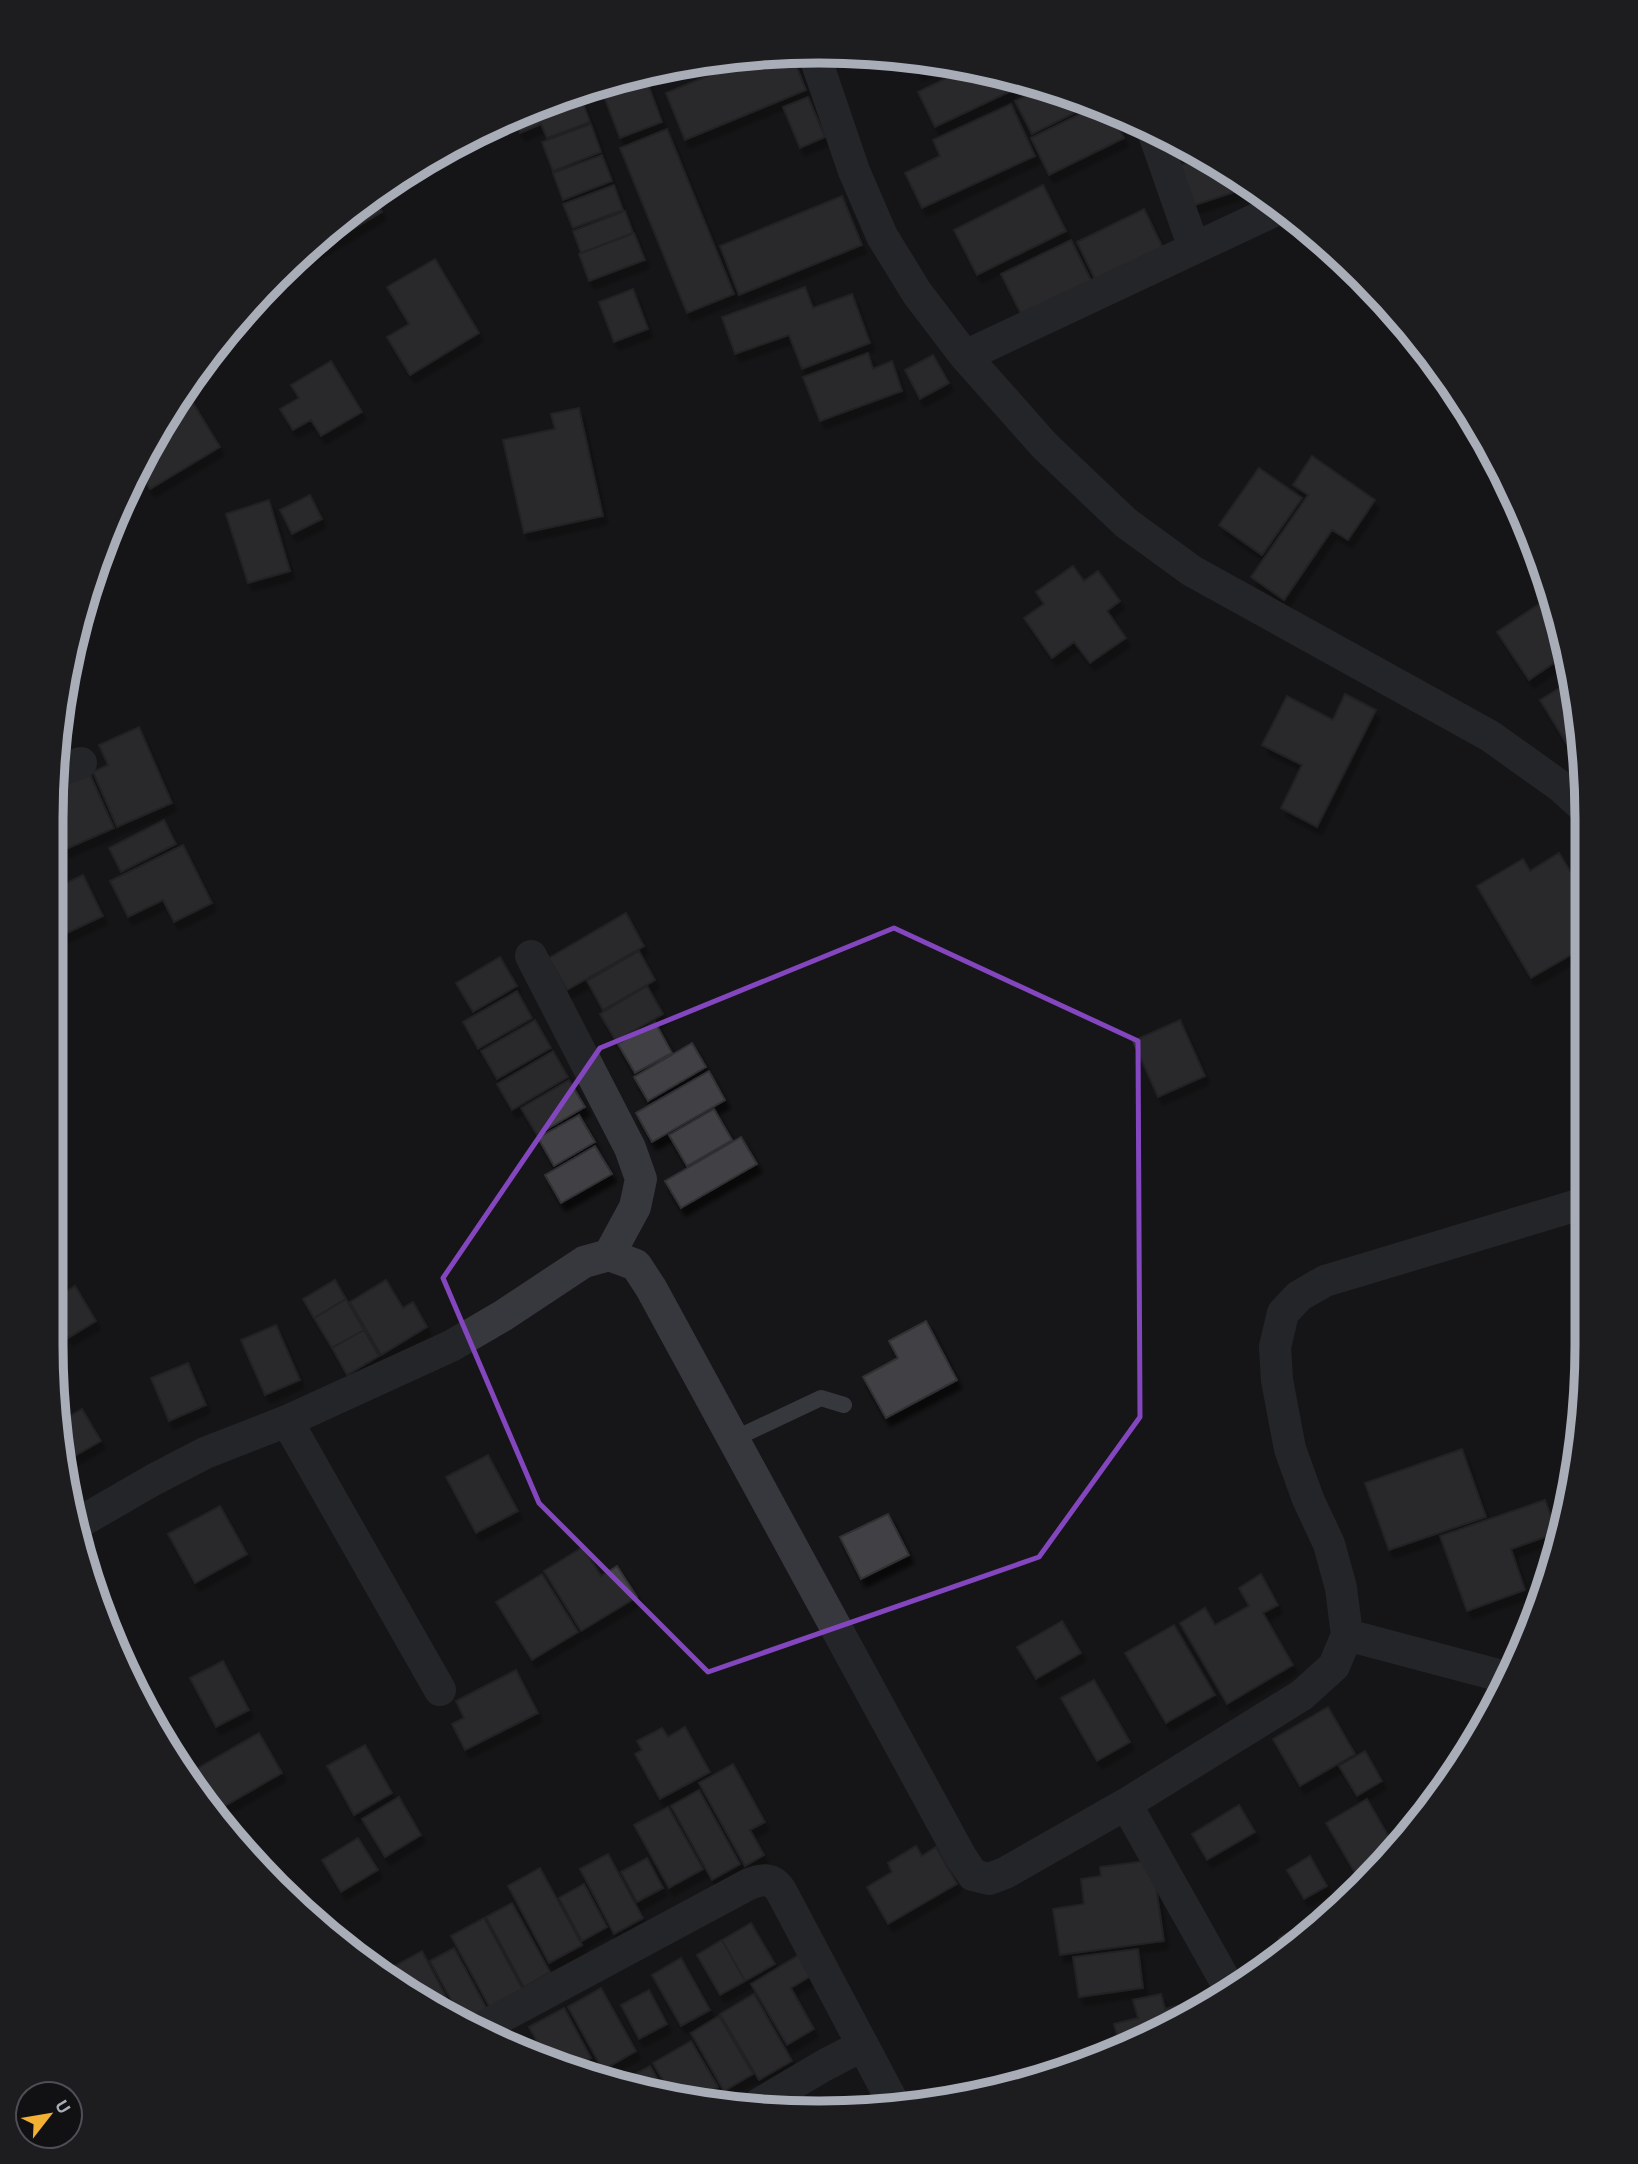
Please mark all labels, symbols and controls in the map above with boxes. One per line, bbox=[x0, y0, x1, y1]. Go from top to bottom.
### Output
north arrow bbox=[14, 2080, 84, 2150]
text: U bbox=[51, 2097, 74, 2117]

